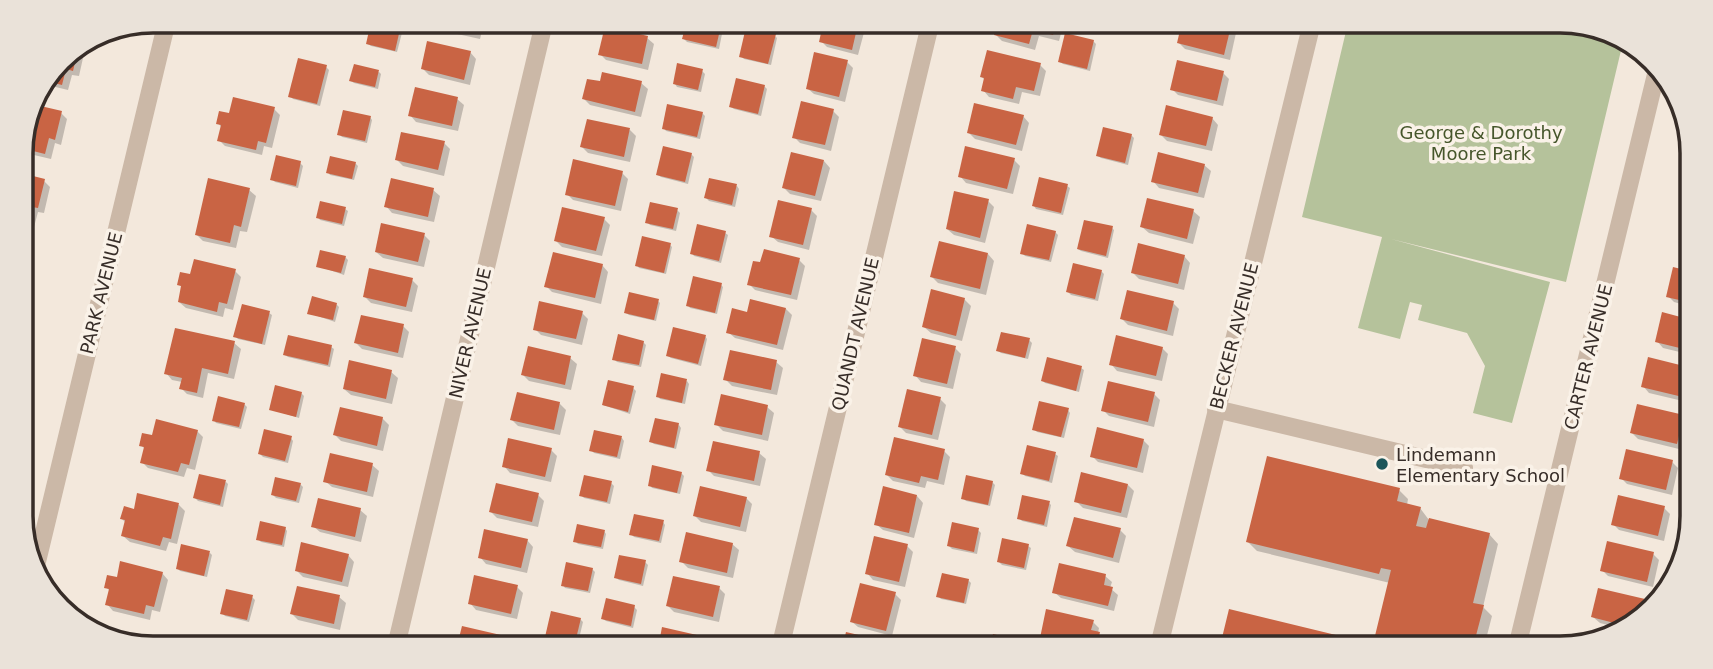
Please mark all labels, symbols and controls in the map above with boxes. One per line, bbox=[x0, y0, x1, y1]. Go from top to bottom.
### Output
park label: George & Dorothy Moore Park bbox=[1399, 122, 1563, 164]
street label: PARK AVENUE bbox=[76, 230, 126, 356]
street label: QUANDT AVENUE bbox=[827, 255, 883, 413]
street label: BECKER AVENUE bbox=[1206, 260, 1262, 412]
street label: NIVER AVENUE bbox=[445, 266, 495, 400]
street label: CARTER AVENUE bbox=[1560, 282, 1616, 432]
place label: Lindemann Elementary School bbox=[1396, 444, 1565, 486]
marker: Lindemann Elementary School bbox=[1374, 456, 1390, 472]

